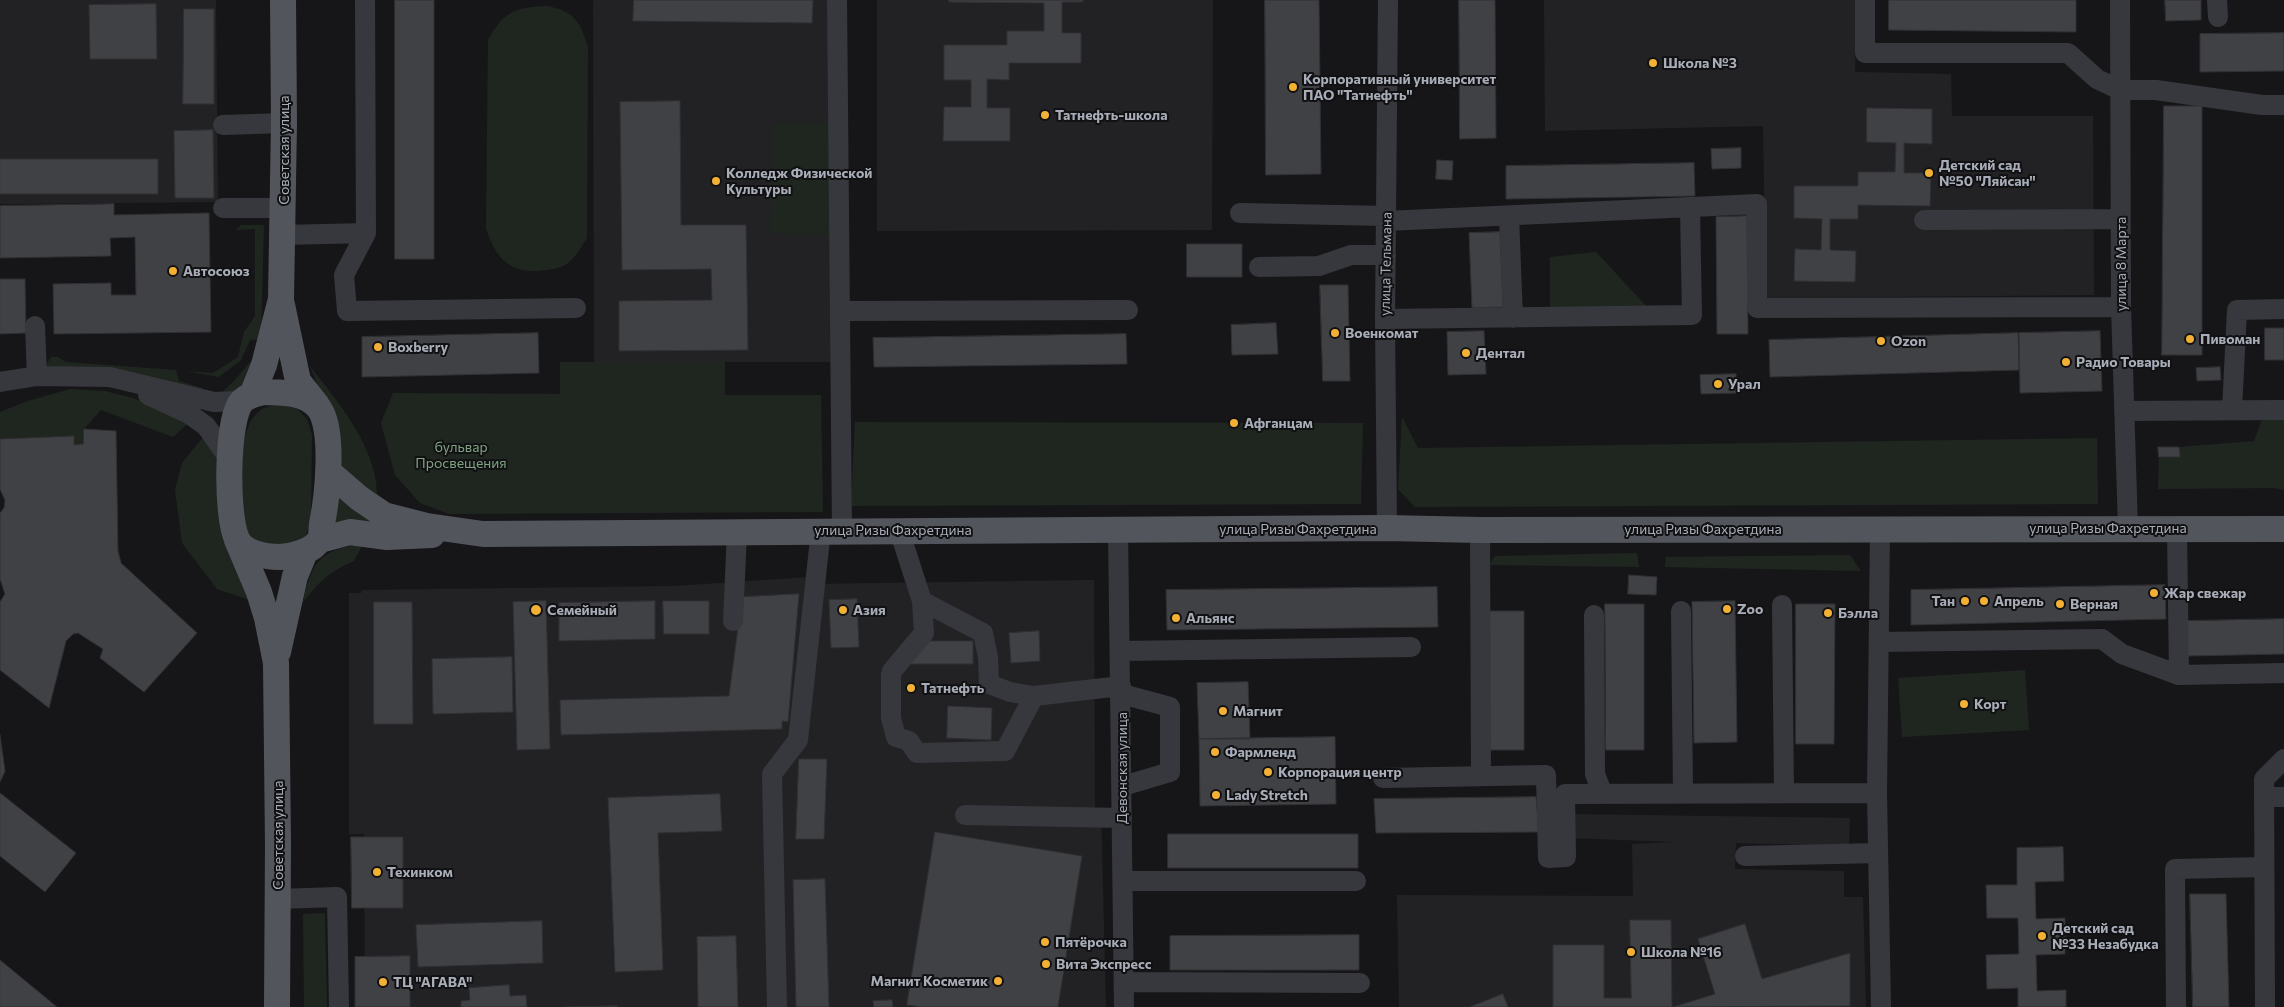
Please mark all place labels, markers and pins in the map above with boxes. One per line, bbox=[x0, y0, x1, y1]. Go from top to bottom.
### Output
place label: Школа №3 bbox=[1663, 55, 1737, 71]
marker: Школа №3 bbox=[1647, 57, 1659, 69]
place label: Корпоративный университет ПАО "Татнефть" bbox=[1303, 71, 1496, 104]
marker: Корпоративный университет ПАО "Татнефть" bbox=[1287, 81, 1299, 93]
place label: Татнефть-школа bbox=[1055, 107, 1167, 123]
marker: Татнефть-школа bbox=[1039, 109, 1051, 121]
place label: Детский сад №50 "Ляйсан" bbox=[1939, 157, 2036, 190]
place label: Колледж Физической Культуры bbox=[726, 165, 872, 198]
marker: Детский сад №50 "Ляйсан" bbox=[1923, 167, 1935, 179]
marker: Колледж Физической Культуры bbox=[710, 175, 722, 187]
place label: Автосоюз bbox=[183, 263, 250, 279]
marker: Автосоюз bbox=[167, 265, 179, 277]
place label: Военкомат bbox=[1345, 325, 1418, 341]
marker: Военкомат bbox=[1329, 327, 1341, 339]
place label: Пивоман bbox=[2200, 331, 2260, 347]
place label: Ozon bbox=[1891, 333, 1926, 349]
marker: Пивоман bbox=[2184, 333, 2196, 345]
marker: Ozon bbox=[1875, 335, 1887, 347]
place label: Boxberry bbox=[388, 339, 448, 355]
marker: Boxberry bbox=[372, 341, 384, 353]
place label: Дентал bbox=[1476, 345, 1525, 361]
marker: Дентал bbox=[1460, 347, 1472, 359]
place label: Радио Товары bbox=[2076, 354, 2171, 370]
marker: Радио Товары bbox=[2060, 356, 2072, 368]
place label: Урал bbox=[1728, 376, 1761, 392]
marker: Урал bbox=[1712, 378, 1724, 390]
place label: Афганцам bbox=[1244, 415, 1313, 431]
marker: Афганцам bbox=[1228, 417, 1240, 429]
place label: Жар свежар bbox=[2164, 585, 2246, 601]
marker: Жар свежар bbox=[2148, 587, 2160, 599]
place label: Тан bbox=[1932, 593, 1955, 609]
place label: Апрель bbox=[1994, 593, 2044, 609]
marker: Тан bbox=[1959, 595, 1971, 607]
marker: Апрель bbox=[1978, 595, 1990, 607]
place label: Верная bbox=[2070, 596, 2118, 612]
marker: Верная bbox=[2054, 598, 2066, 610]
place label: Zoo bbox=[1737, 601, 1763, 617]
place label: Семейный bbox=[547, 602, 617, 618]
place label: Азия bbox=[853, 602, 886, 618]
marker: Семейный bbox=[529, 603, 543, 617]
marker: Zoo bbox=[1721, 603, 1733, 615]
marker: Азия bbox=[837, 604, 849, 616]
place label: Бэлла bbox=[1838, 605, 1878, 621]
marker: Бэлла bbox=[1822, 607, 1834, 619]
place label: Альянс bbox=[1186, 610, 1235, 626]
marker: Альянс bbox=[1170, 612, 1182, 624]
place label: Татнефть bbox=[921, 680, 984, 696]
marker: Татнефть bbox=[905, 682, 917, 694]
place label: Корт bbox=[1974, 696, 2006, 712]
marker: Корт bbox=[1958, 698, 1970, 710]
place label: Магнит bbox=[1233, 703, 1283, 719]
marker: Магнит bbox=[1217, 705, 1229, 717]
place label: Фармленд bbox=[1225, 744, 1296, 760]
marker: Фармленд bbox=[1209, 746, 1221, 758]
place label: Корпорация центр bbox=[1278, 764, 1402, 780]
marker: Корпорация центр bbox=[1262, 766, 1274, 778]
place label: Lady Stretch bbox=[1226, 787, 1308, 803]
marker: Lady Stretch bbox=[1210, 789, 1222, 801]
place label: Техинком bbox=[387, 864, 453, 880]
marker: Техинком bbox=[371, 866, 383, 878]
place label: Детский сад №33 Незабудка bbox=[2052, 920, 2159, 952]
marker: Детский сад №33 Незабудка bbox=[2036, 930, 2048, 942]
place label: Пятёрочка bbox=[1055, 934, 1127, 950]
marker: Пятёрочка bbox=[1039, 936, 1051, 948]
place label: Школа №16 bbox=[1641, 944, 1722, 960]
marker: Школа №16 bbox=[1625, 946, 1637, 958]
place label: Вита Экспресс bbox=[1056, 956, 1152, 972]
marker: Вита Экспресс bbox=[1040, 958, 1052, 970]
place label: Магнит Косметик bbox=[871, 973, 988, 989]
place label: ТЦ "АГАВА" bbox=[393, 974, 472, 990]
marker: Магнит Косметик bbox=[992, 975, 1004, 987]
marker: ТЦ "АГАВА" bbox=[377, 976, 389, 988]

